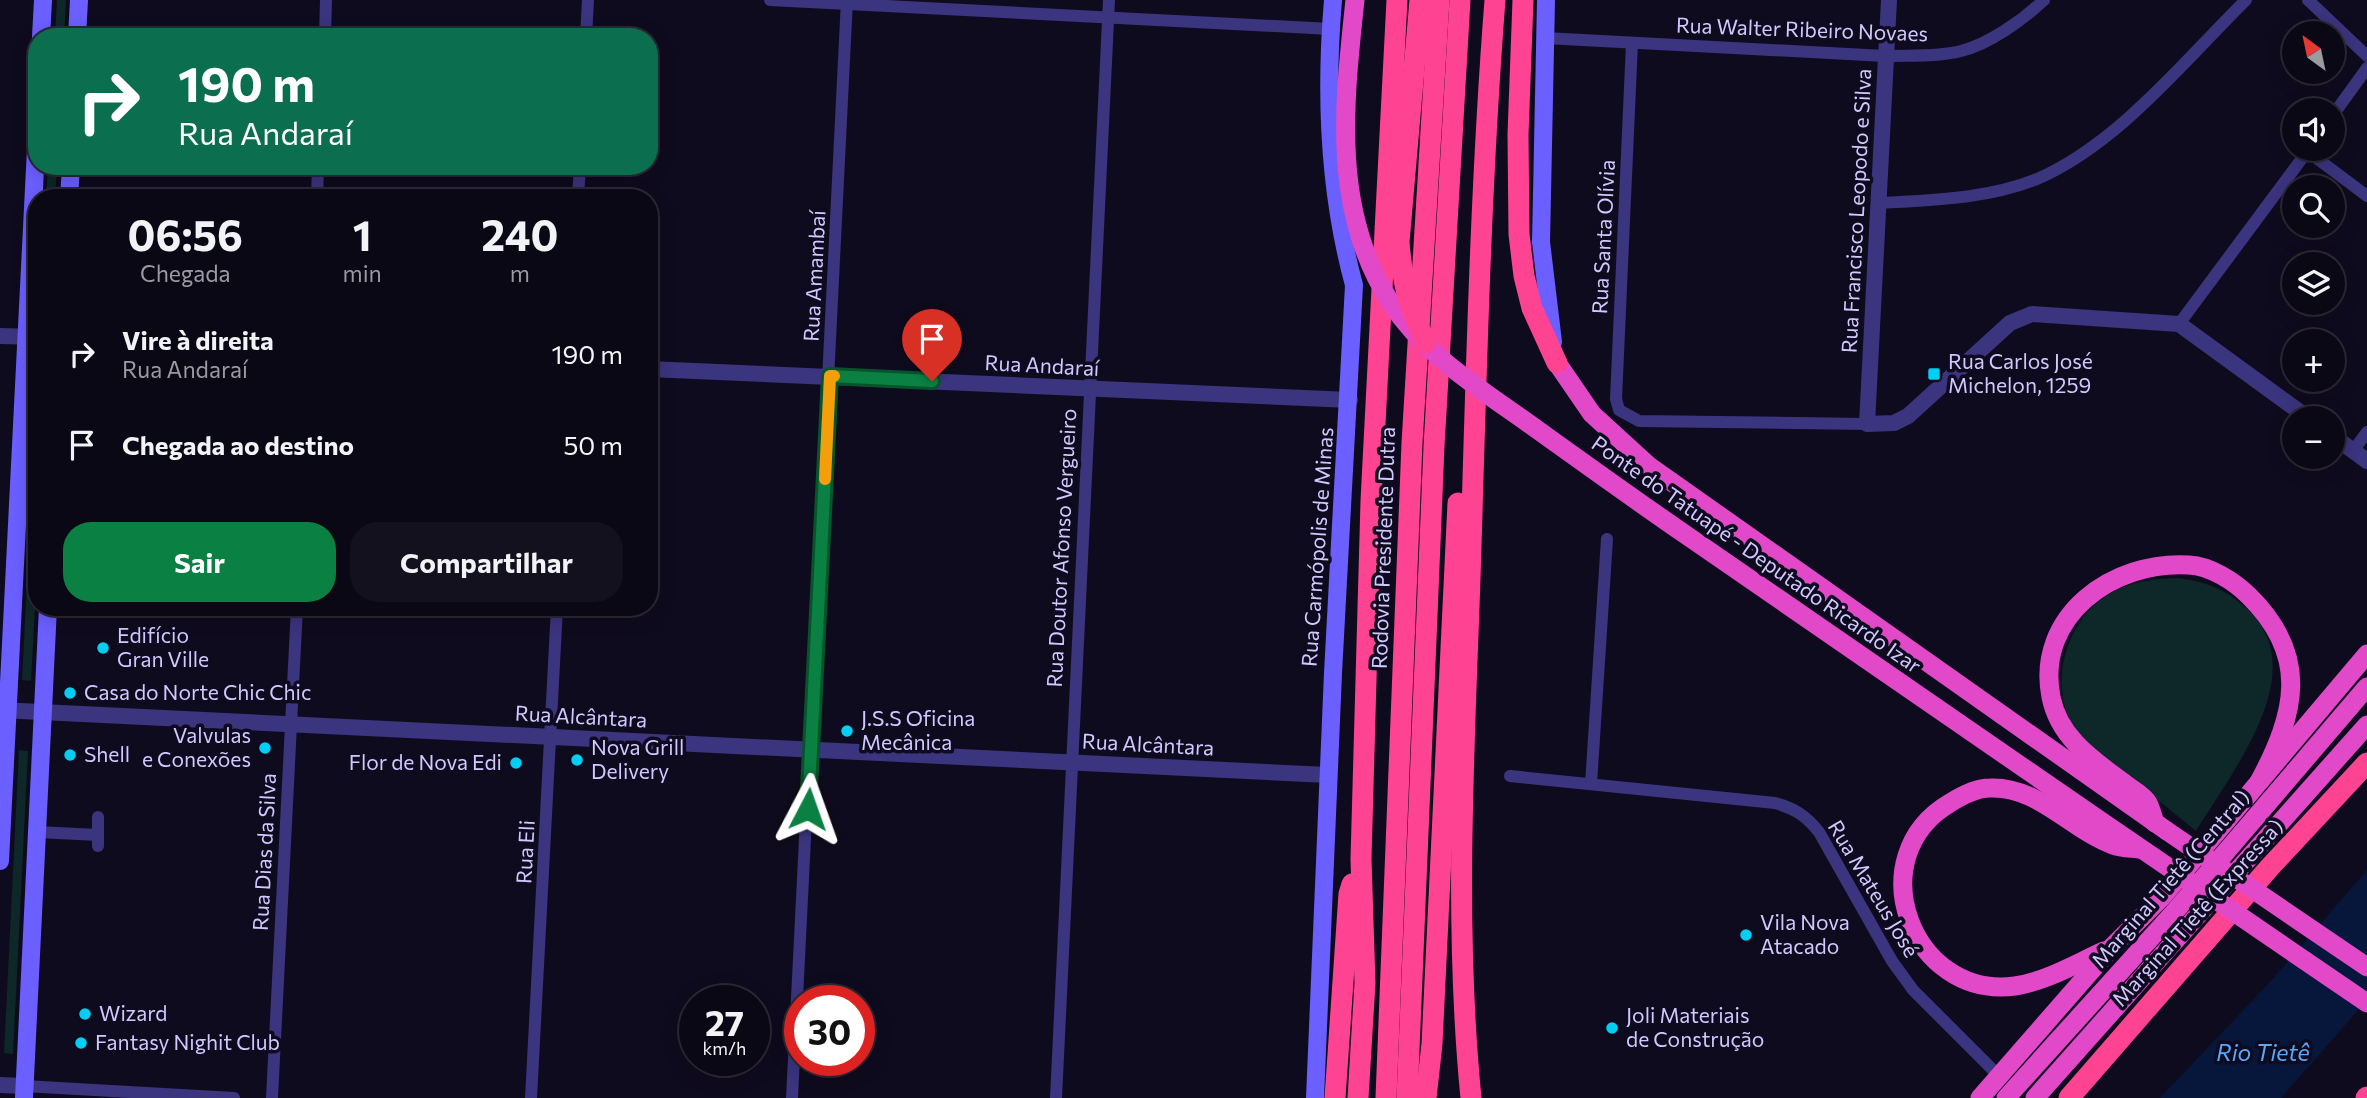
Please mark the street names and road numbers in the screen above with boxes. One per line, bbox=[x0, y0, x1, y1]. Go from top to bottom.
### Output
street label: Rua Walter Ribeiro Novaes bbox=[1675, 12, 1929, 45]
street label: Rua Francisco Leopodo e Silva bbox=[1836, 68, 1875, 354]
street label: Rua Santa Olívia bbox=[1586, 159, 1619, 315]
street label: Rua Amambaí bbox=[798, 209, 829, 342]
street label: Rua Andaraí bbox=[984, 349, 1101, 380]
street label: Rua Doutor Afonso Vergueiro bbox=[1041, 408, 1080, 688]
street label: Rua Carmópolis de Minas bbox=[1296, 426, 1337, 667]
street label: Rodovia Presidente Dutra bbox=[1366, 426, 1399, 670]
street label: Ponte do Tatuapé - Deputado Ricardo Izar bbox=[1587, 430, 1926, 678]
street label: Rua Alcântara bbox=[514, 700, 648, 731]
street label: Rua Alcântara bbox=[1081, 728, 1215, 759]
street label: Rua Dias da Silva bbox=[247, 772, 280, 931]
street label: Marginal Tietê (Central) bbox=[2086, 784, 2254, 972]
street label: Marginal Tietê (Expressa) bbox=[2106, 813, 2288, 1011]
street label: Rua Mateus José bbox=[1824, 815, 1925, 961]
street label: Rua Eli bbox=[510, 819, 539, 884]

